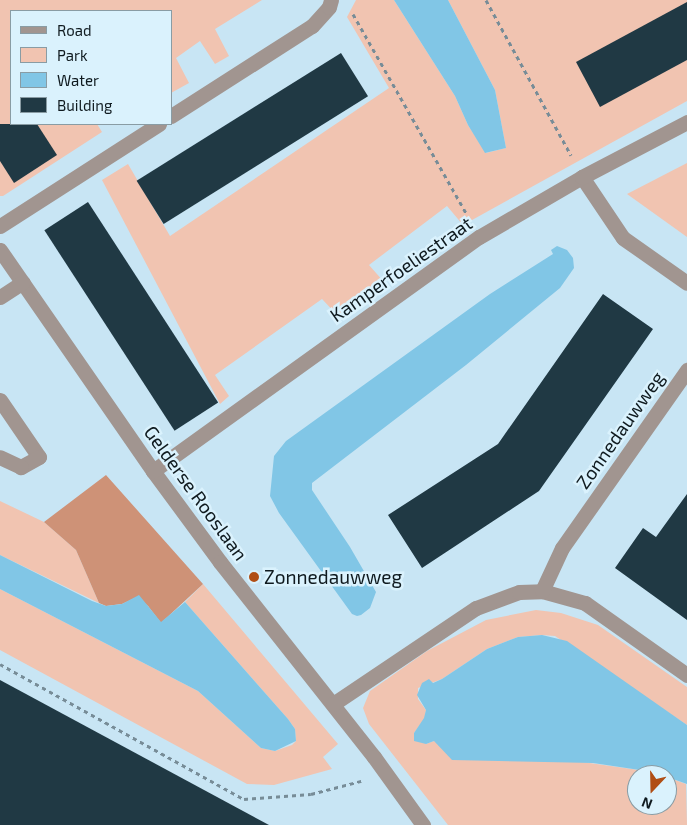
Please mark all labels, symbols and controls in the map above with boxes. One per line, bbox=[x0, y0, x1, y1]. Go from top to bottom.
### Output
legend bbox=[10, 10, 172, 125]
text: Road bbox=[57, 21, 92, 39]
text: Park bbox=[57, 46, 88, 64]
text: Water bbox=[57, 71, 99, 89]
text: Building bbox=[57, 96, 112, 114]
street label: Kamperfoeliestraat bbox=[325, 211, 477, 327]
street label: Zonnedauwweg bbox=[571, 367, 669, 493]
street label: Gelderse Rooslaan bbox=[139, 421, 253, 565]
place label: Zonnedauwweg bbox=[264, 566, 402, 588]
marker: Zonnedauwweg bbox=[248, 571, 260, 583]
north arrow bbox=[627, 765, 677, 815]
text: N bbox=[639, 794, 655, 813]

